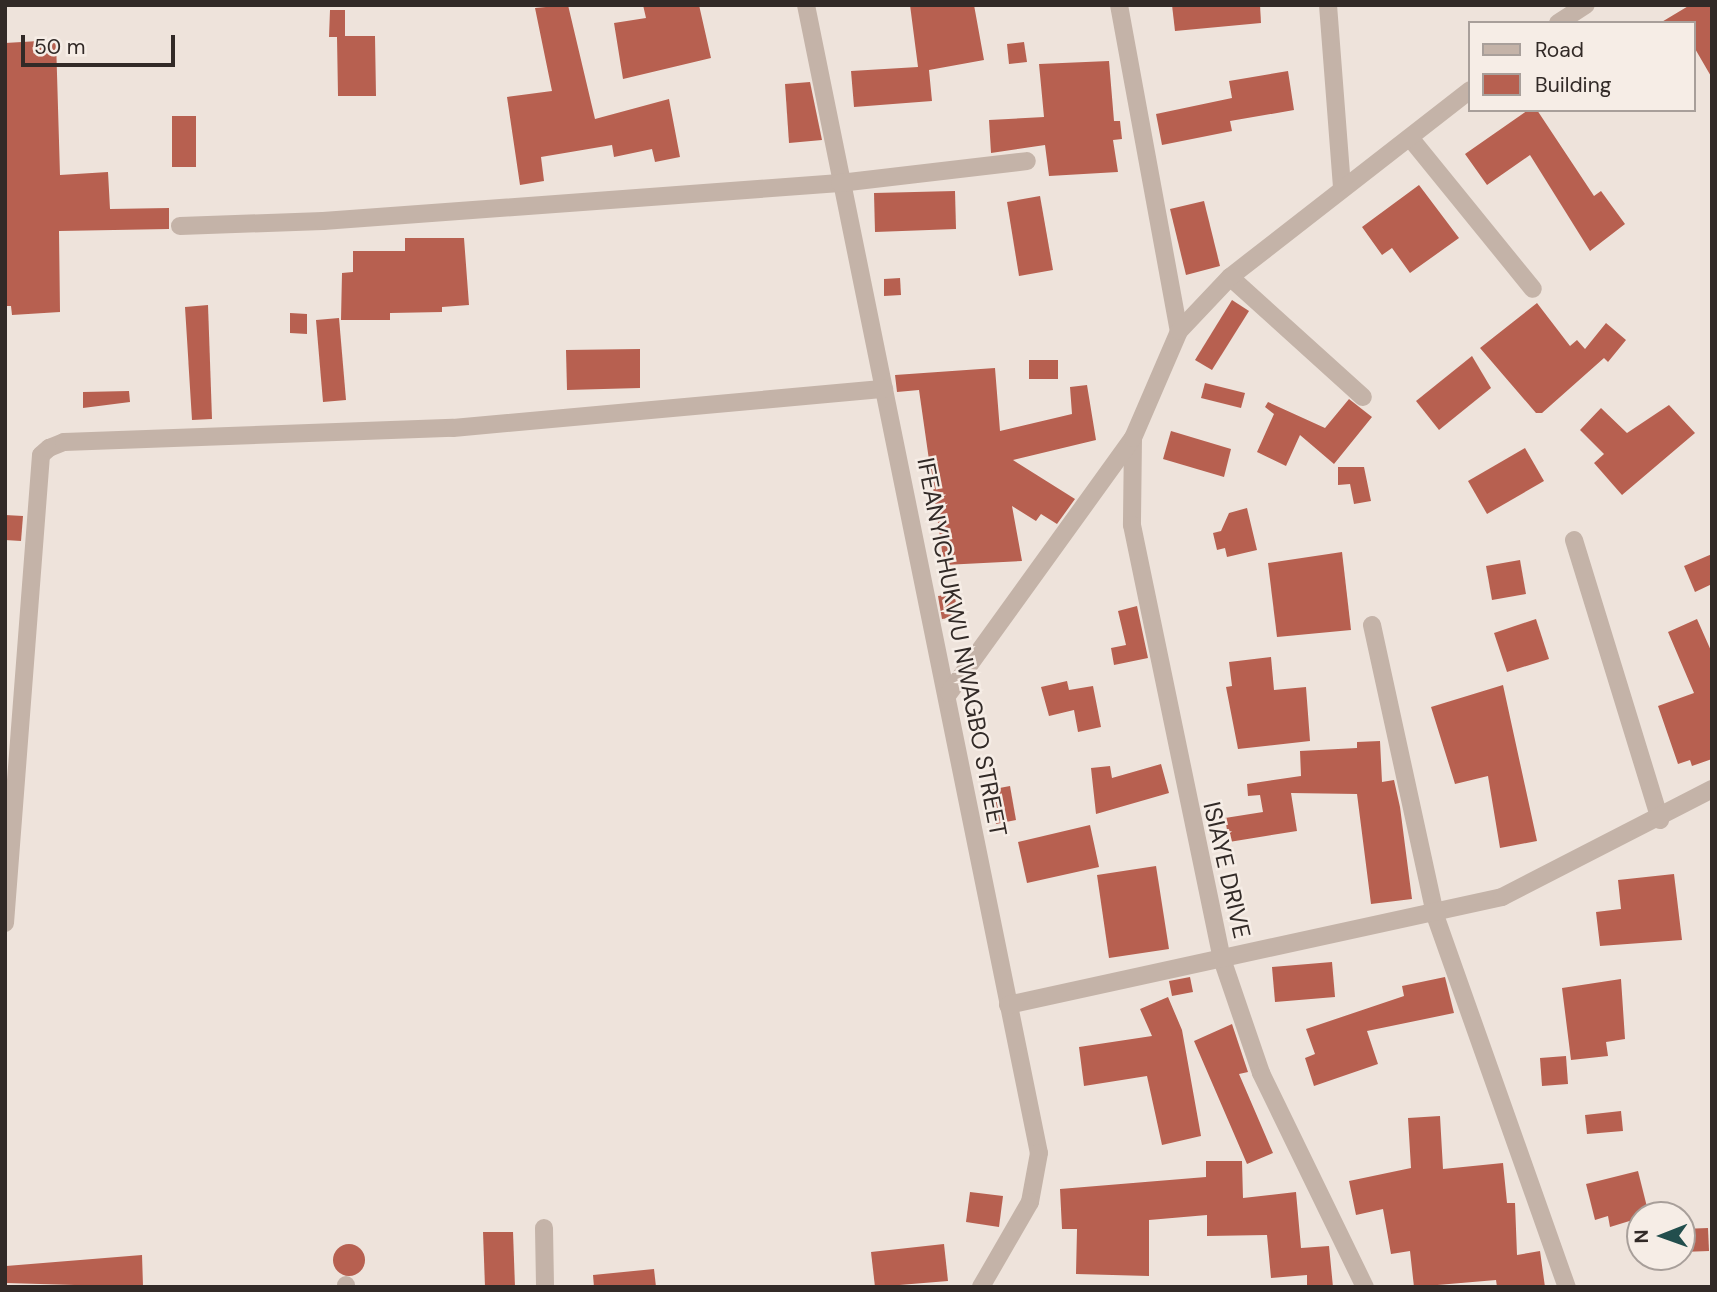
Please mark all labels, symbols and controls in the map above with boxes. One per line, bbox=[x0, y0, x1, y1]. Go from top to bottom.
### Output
scale bar bbox=[24, 21, 178, 65]
legend bbox=[1468, 21, 1696, 112]
text: 50 m bbox=[34, 33, 85, 61]
text: Road bbox=[1535, 36, 1584, 64]
text: Building bbox=[1535, 71, 1611, 99]
street label: IFEANYICHUKWU NWAGBO STREET bbox=[911, 455, 1013, 839]
street label: ISIAYE DRIVE bbox=[1197, 799, 1257, 941]
north arrow bbox=[1626, 1201, 1696, 1271]
text: N bbox=[1629, 1229, 1654, 1243]

